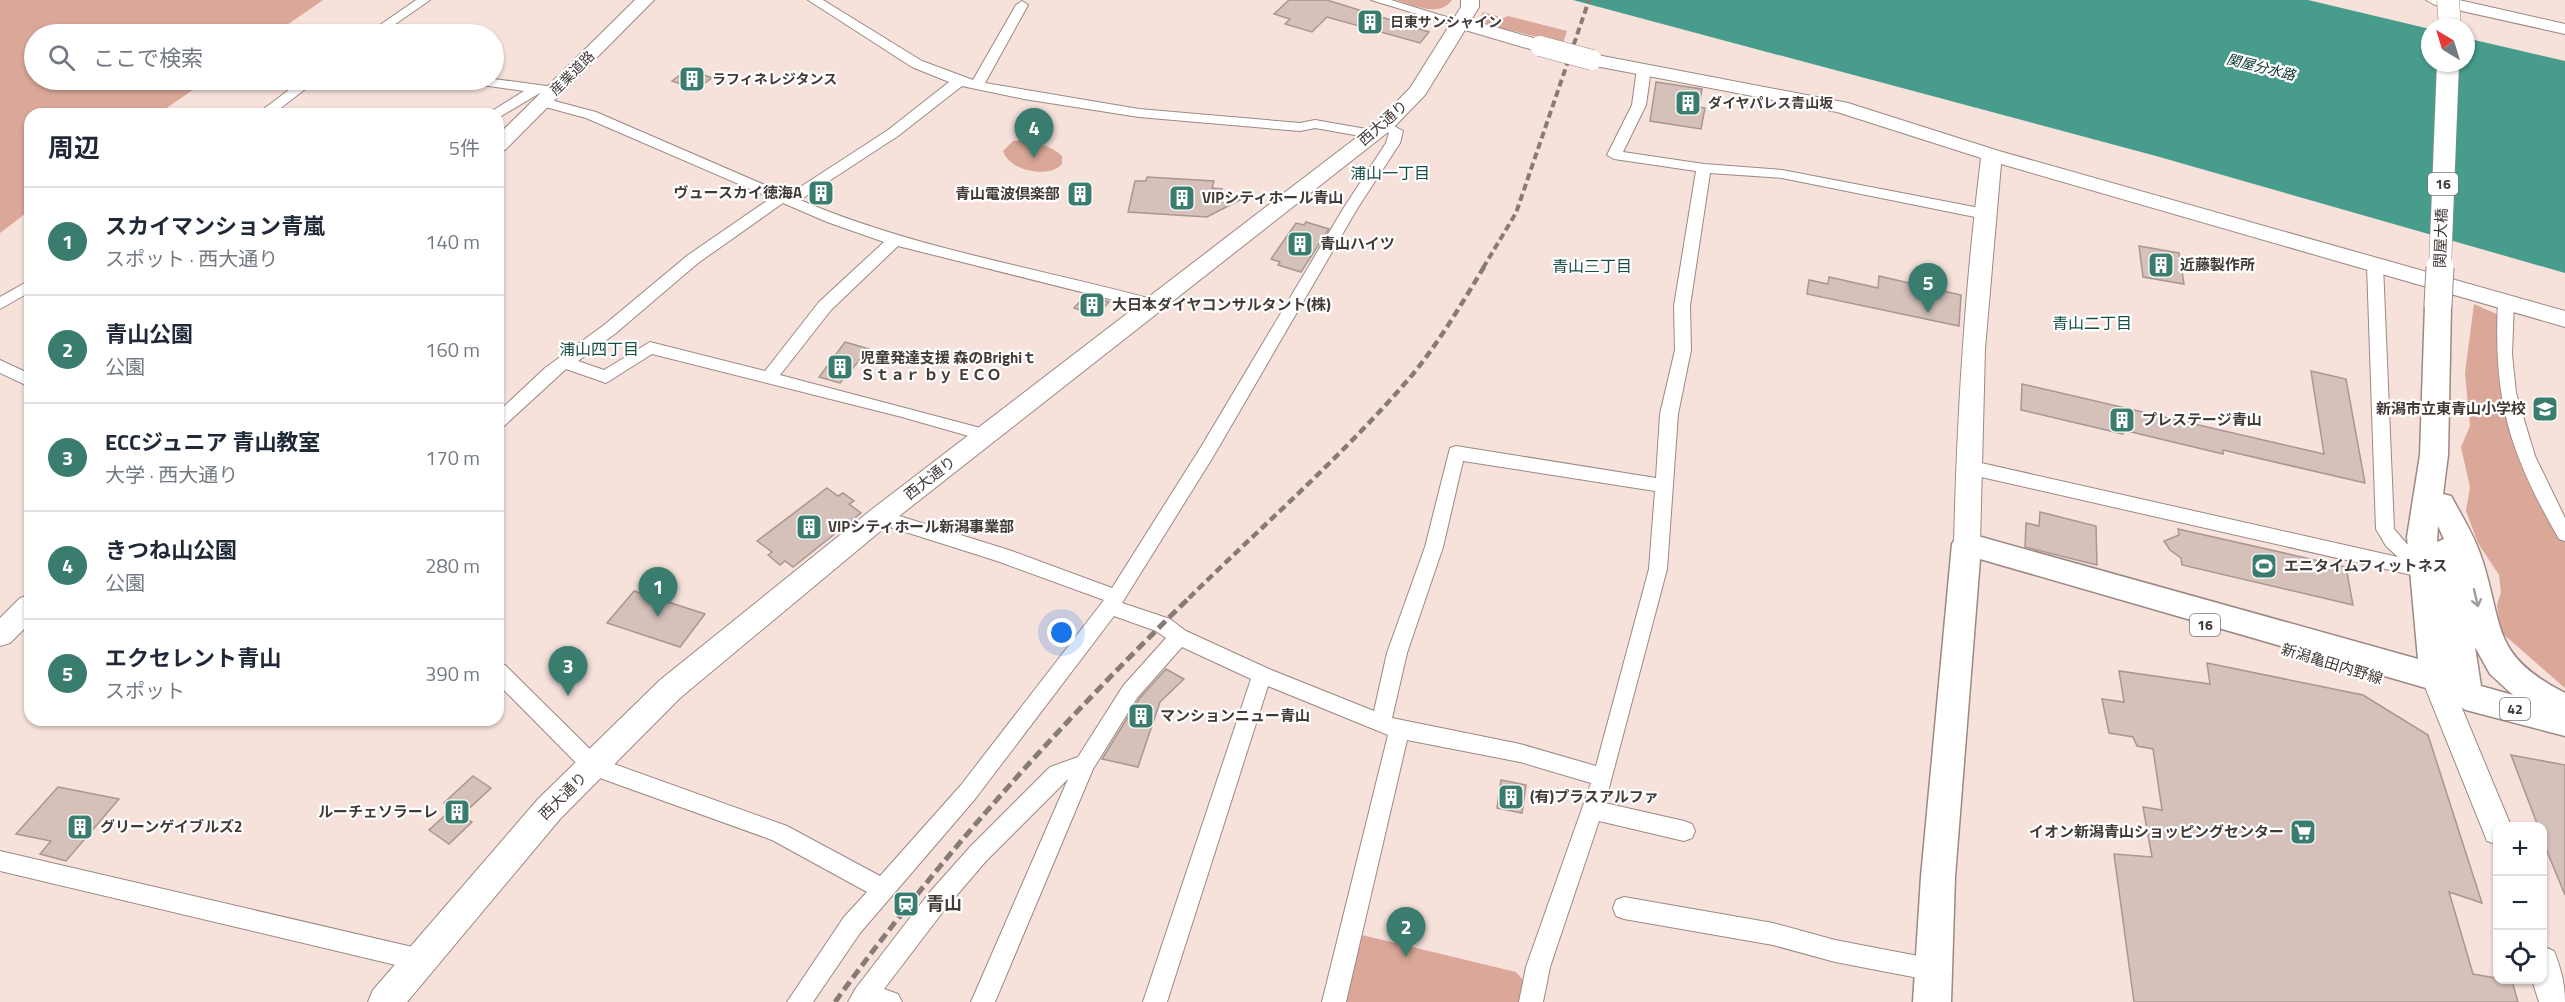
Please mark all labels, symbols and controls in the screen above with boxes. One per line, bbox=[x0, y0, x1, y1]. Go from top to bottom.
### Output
building icon: 日東サンシャイン bbox=[1355, 7, 1385, 37]
place label: 日東サンシャイン bbox=[1390, 11, 1502, 32]
north arrow bbox=[2421, 18, 2475, 72]
search box bbox=[24, 24, 504, 90]
icon: search bbox=[45, 41, 78, 74]
text: ここで検索 bbox=[93, 41, 203, 75]
street label: 産業道路 bbox=[544, 45, 599, 100]
water label: 関屋分水路 bbox=[2225, 48, 2299, 85]
building icon: ラフィネレジタンス bbox=[677, 64, 707, 94]
place label: ラフィネレジタンス bbox=[712, 68, 837, 89]
building icon: ダイヤパレス青山坂 bbox=[1673, 88, 1703, 118]
place label: ダイヤパレス青山坂 bbox=[1708, 92, 1833, 113]
street label: 西大通り bbox=[1352, 94, 1413, 151]
pin: 4 bbox=[1014, 108, 1054, 158]
text: 周辺 bbox=[48, 128, 100, 167]
text: 5件 bbox=[449, 132, 480, 163]
district label: 浦山一丁目 bbox=[1350, 161, 1430, 185]
road number: 16 bbox=[2428, 173, 2458, 195]
building icon: ヴュースカイ徳海A bbox=[806, 178, 836, 208]
building icon: 青山電波倶楽部 bbox=[1065, 179, 1095, 209]
place label: ヴュースカイ徳海A bbox=[674, 181, 802, 204]
place label: 青山電波倶楽部 bbox=[955, 182, 1060, 205]
building icon: VIPシティホール青山 bbox=[1167, 183, 1197, 213]
place label: VIPシティホール青山 bbox=[1202, 186, 1343, 209]
street label: 関屋大橋 bbox=[2428, 208, 2453, 268]
text: スカイマンション青嵐 bbox=[105, 209, 325, 243]
text: 1 bbox=[62, 226, 73, 257]
text: 140 m bbox=[425, 226, 480, 257]
building icon: 青山ハイツ bbox=[1285, 229, 1315, 259]
place label: 青山ハイツ bbox=[1320, 232, 1395, 255]
text: スポット · 西大通り bbox=[105, 243, 278, 274]
building icon: 近藤製作所 bbox=[2146, 250, 2176, 280]
place label: 近藤製作所 bbox=[2180, 253, 2255, 276]
district label: 青山三丁目 bbox=[1552, 254, 1632, 278]
pin: 5 bbox=[1908, 264, 1948, 313]
building icon: 大日本ダイヤコンサルタント(株) bbox=[1077, 290, 1107, 320]
place label: 大日本ダイヤコンサルタント(株) bbox=[1112, 293, 1331, 316]
district label: 青山二丁目 bbox=[2052, 311, 2132, 335]
text: 青山公園 bbox=[105, 317, 193, 351]
text: 2 bbox=[62, 334, 73, 365]
text: 160 m bbox=[425, 334, 480, 365]
district label: 浦山四丁目 bbox=[559, 337, 639, 361]
place label: 児童発達支援 森のBrighiｔ Ｓｔａｒ ｂｙ ＥＣＯ bbox=[860, 346, 1037, 386]
text: 公園 bbox=[105, 351, 145, 382]
building icon: 児童発達支援 森のBrighiｔ Ｓｔａｒ ｂｙ ＥＣＯ bbox=[825, 352, 855, 382]
school or university icon: 新潟市立東青山小学校 bbox=[2530, 394, 2560, 424]
place label: 新潟市立東青山小学校 bbox=[2376, 397, 2526, 420]
building icon: プレステージ青山 bbox=[2107, 405, 2137, 435]
place label: プレステージ青山 bbox=[2142, 408, 2262, 431]
text: ECCジュニア 青山教室 bbox=[105, 425, 320, 459]
text: 3 bbox=[62, 442, 73, 473]
text: 170 m bbox=[425, 442, 480, 473]
street label: 西大通り bbox=[899, 450, 960, 505]
text: 大学 · 西大通り bbox=[105, 459, 238, 490]
building icon: VIPシティホール新潟事業部 bbox=[794, 512, 824, 542]
place label: VIPシティホール新潟事業部 bbox=[828, 515, 1014, 538]
text: きつね山公園 bbox=[105, 533, 237, 567]
text: 4 bbox=[62, 550, 73, 581]
text: 280 m bbox=[425, 550, 480, 581]
sports icon: エニタイムフィットネス bbox=[2249, 551, 2279, 581]
place label: エニタイムフィットネス bbox=[2284, 554, 2448, 577]
text: 公園 bbox=[105, 567, 145, 598]
pin: 1 bbox=[638, 568, 678, 617]
one-way arrow bbox=[2470, 588, 2482, 607]
road number: 16 bbox=[2190, 614, 2220, 636]
your location bbox=[1047, 618, 1076, 647]
street label: 新潟亀田内野線 bbox=[2279, 637, 2386, 690]
text: エクセレント青山 bbox=[105, 641, 281, 675]
pin: 3 bbox=[548, 646, 588, 696]
text: 5 bbox=[62, 658, 73, 689]
text: 390 m bbox=[425, 658, 480, 689]
text: スポット bbox=[105, 675, 185, 706]
road number: 42 bbox=[2500, 698, 2530, 720]
building icon: マンションニュー青山 bbox=[1126, 701, 1156, 731]
place label: マンションニュー青山 bbox=[1160, 704, 1310, 727]
street label: 西大通り bbox=[533, 766, 592, 825]
building icon: (有)プラスアルファ bbox=[1496, 782, 1526, 812]
place label: (有)プラスアルファ bbox=[1530, 785, 1659, 808]
building icon: ルーチェソラーレ bbox=[442, 797, 472, 827]
place label: ルーチェソラーレ bbox=[318, 800, 438, 823]
building icon: グリーンゲイブルズ2 bbox=[65, 812, 95, 842]
place label: グリーンゲイブルズ2 bbox=[100, 815, 242, 838]
supermarket icon: イオン新潟青山ショッピングセンター bbox=[2288, 817, 2318, 847]
place label: イオン新潟青山ショッピングセンター bbox=[2029, 820, 2284, 843]
map controls bbox=[2493, 822, 2547, 984]
button: + bbox=[2493, 822, 2547, 876]
button: − bbox=[2493, 876, 2547, 930]
station icon: 青山 bbox=[891, 889, 921, 919]
place label: 青山 bbox=[926, 890, 962, 917]
pin: 2 bbox=[1386, 908, 1426, 957]
button: locate bbox=[2493, 930, 2547, 984]

